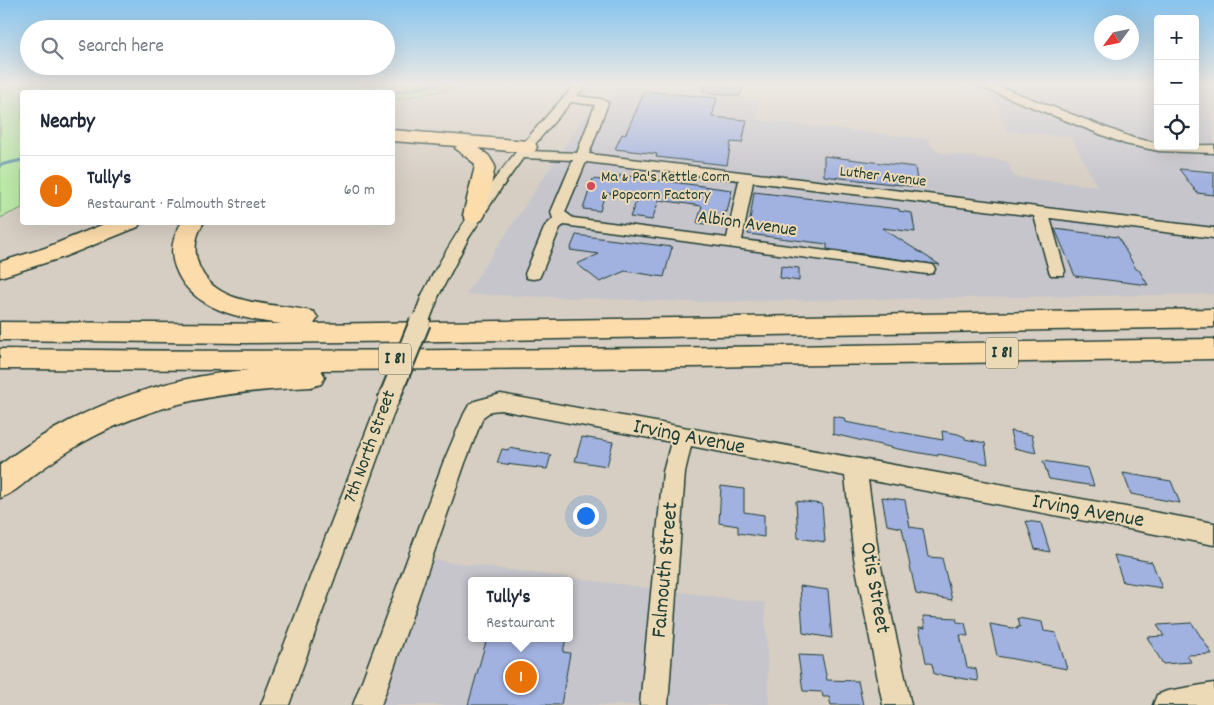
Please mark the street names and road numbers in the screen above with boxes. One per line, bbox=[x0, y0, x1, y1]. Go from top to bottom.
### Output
street label: Luther Avenue bbox=[838, 160, 928, 194]
street label: Albion Avenue bbox=[696, 205, 798, 245]
road number: I 81 bbox=[986, 338, 1018, 368]
road number: I 81 bbox=[379, 344, 411, 374]
street label: 7th North Street bbox=[338, 387, 404, 507]
street label: Irving Avenue bbox=[630, 412, 748, 464]
street label: Irving Avenue bbox=[1030, 487, 1146, 537]
street label: Falmouth Street bbox=[645, 501, 687, 639]
street label: Otis Street bbox=[851, 540, 897, 636]

